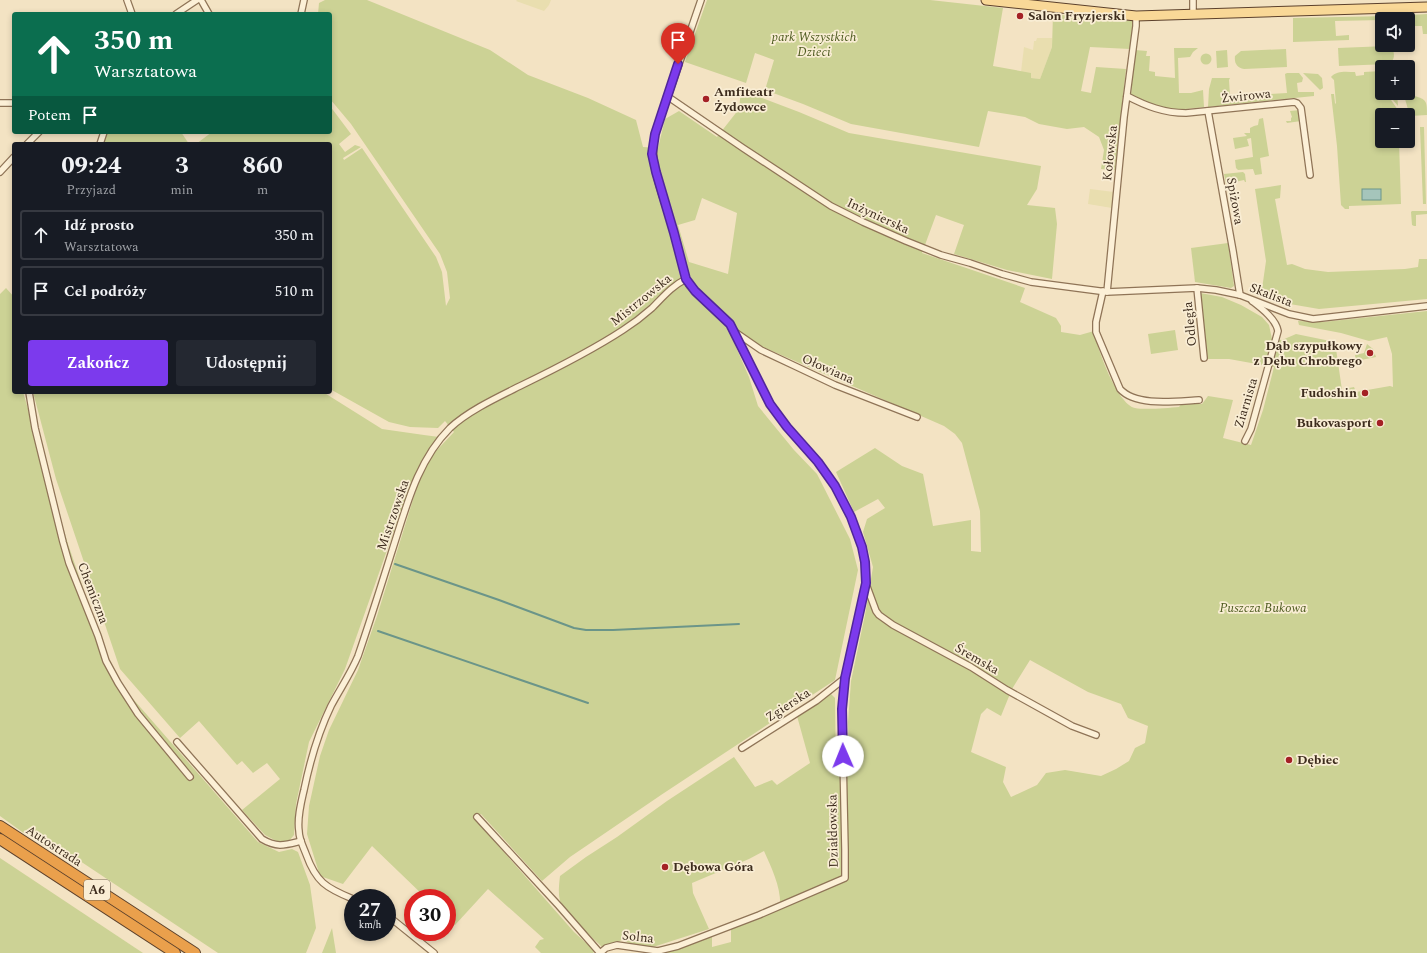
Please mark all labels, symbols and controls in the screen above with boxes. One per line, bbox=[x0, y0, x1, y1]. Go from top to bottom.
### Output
place label: Salon Fryzjerski bbox=[1028, 6, 1125, 26]
marker: Salon Fryzjerski bbox=[1015, 11, 1025, 21]
map controls bbox=[1375, 12, 1415, 148]
button: sound bbox=[1375, 12, 1415, 52]
text: 350 m bbox=[94, 19, 173, 62]
pin bbox=[661, 23, 695, 64]
park label: park Wszystkich Dzieci bbox=[770, 27, 857, 62]
icon: ahead bbox=[28, 28, 80, 80]
icon: arrive bbox=[667, 29, 689, 51]
text: Warsztatowa bbox=[94, 58, 197, 85]
button: + bbox=[1375, 60, 1415, 100]
place label: Amfiteatr Żydowce bbox=[714, 82, 774, 117]
street label: Żwirowa bbox=[1220, 83, 1273, 109]
marker: Amfiteatr Żydowce bbox=[701, 94, 711, 104]
text: Potem bbox=[28, 104, 71, 127]
icon: arrive bbox=[79, 104, 101, 126]
button: − bbox=[1375, 108, 1415, 148]
street label: Kołowska bbox=[1097, 124, 1123, 182]
text: 09:24 bbox=[61, 148, 121, 184]
text: 3 bbox=[175, 148, 189, 184]
text: 860 bbox=[242, 148, 283, 184]
street label: Spiżowa bbox=[1221, 176, 1249, 227]
text: Przyjazd bbox=[67, 180, 116, 200]
text: min bbox=[171, 180, 193, 200]
text: m bbox=[257, 180, 268, 200]
street label: Inżynierska bbox=[843, 193, 913, 240]
text: Idź prosto bbox=[64, 214, 134, 237]
icon: ahead bbox=[30, 224, 52, 246]
text: 350 m bbox=[275, 224, 314, 247]
text: Warsztatowa bbox=[64, 237, 139, 257]
street label: Mistrzowska bbox=[606, 269, 676, 331]
street label: Skalista bbox=[1247, 278, 1296, 313]
icon: arrive bbox=[30, 280, 52, 302]
text: Cel podróży bbox=[64, 280, 146, 303]
text: 510 m bbox=[275, 280, 314, 303]
street label: Odległa bbox=[1178, 300, 1202, 347]
place label: Dąb szypułkowy z Dębu Chrobrego bbox=[1253, 336, 1363, 371]
button: Zakończ bbox=[28, 340, 168, 386]
button: Udostępnij bbox=[176, 340, 316, 386]
marker: Dąb szypułkowy z Dębu Chrobrego bbox=[1365, 348, 1375, 358]
street label: Ołowiana bbox=[799, 349, 858, 390]
street label: Ziarnista bbox=[1229, 375, 1263, 431]
place label: Fudoshin bbox=[1300, 383, 1357, 403]
marker: Fudoshin bbox=[1360, 388, 1370, 398]
place label: Bukovasport bbox=[1296, 413, 1372, 433]
marker: Bukovasport bbox=[1375, 418, 1385, 428]
street label: Mistrzowska bbox=[372, 476, 415, 553]
street label: Chemiczna bbox=[72, 559, 114, 627]
park label: Puszcza Bukowa bbox=[1219, 598, 1307, 618]
street label: Śremska bbox=[951, 638, 1004, 680]
street label: Zgierska bbox=[762, 683, 815, 727]
position arrow bbox=[822, 735, 864, 777]
place label: Dębiec bbox=[1297, 750, 1339, 770]
marker: Dębiec bbox=[1284, 755, 1294, 765]
street label: Działdowska bbox=[822, 793, 844, 868]
street label: Autostrada bbox=[22, 820, 87, 872]
place label: Dębowa Góra bbox=[673, 857, 754, 877]
marker: Dębowa Góra bbox=[660, 862, 670, 872]
road number: A6 bbox=[84, 880, 110, 900]
speed limit sign: 30 bbox=[404, 889, 456, 941]
text: 27 bbox=[359, 895, 381, 925]
text: km/h bbox=[359, 917, 381, 933]
street label: Solna bbox=[621, 925, 656, 949]

